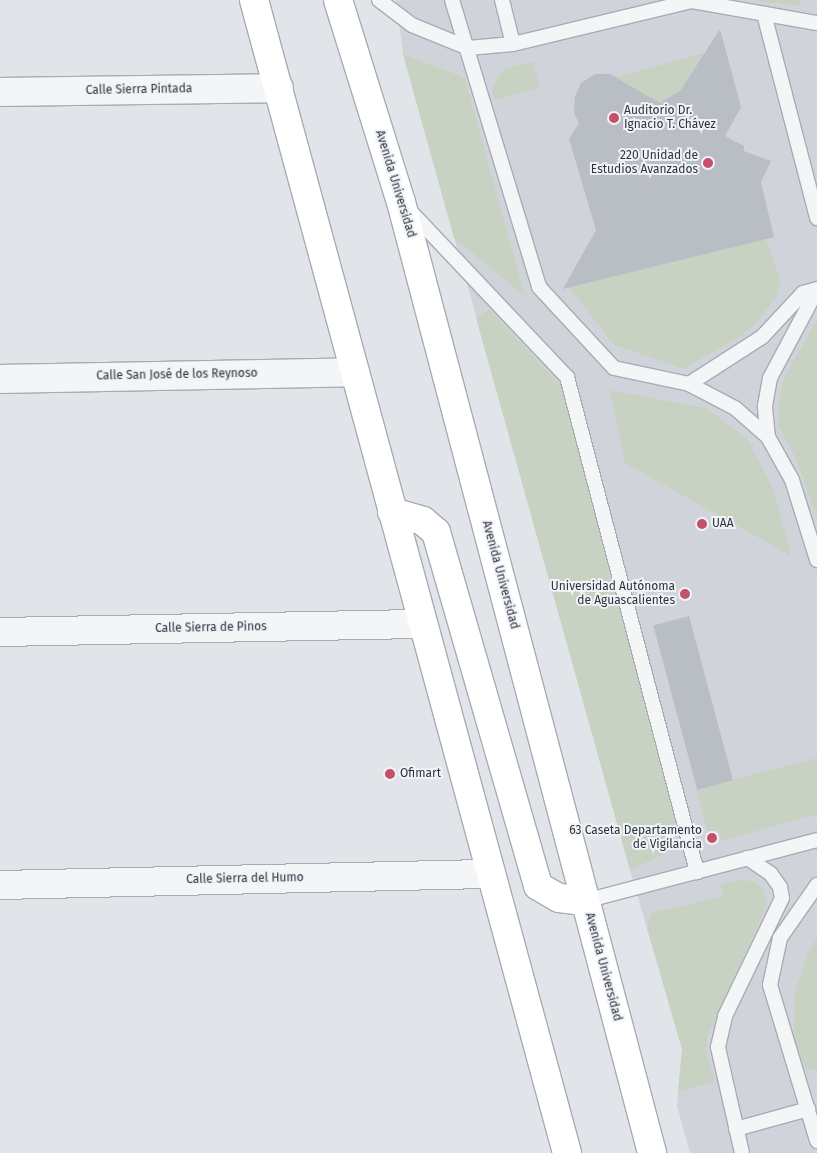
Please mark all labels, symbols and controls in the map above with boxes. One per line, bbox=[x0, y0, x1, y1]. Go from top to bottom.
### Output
street label: Calle Sierra Pintada bbox=[86, 82, 192, 98]
place label: Auditorio Dr. Ignacio T. Chávez bbox=[624, 104, 716, 132]
marker: Auditorio Dr. Ignacio T. Chávez bbox=[608, 112, 620, 124]
street label: Avenida Universidad bbox=[372, 129, 418, 239]
place label: 220 Unidad de Estudios Avanzados bbox=[591, 149, 698, 177]
marker: 220 Unidad de Estudios Avanzados bbox=[702, 157, 714, 169]
street label: Calle San José de los Reynoso bbox=[96, 366, 258, 384]
place label: UAA bbox=[712, 517, 734, 531]
marker: UAA bbox=[696, 518, 708, 530]
street label: Avenida Universidad bbox=[479, 519, 521, 631]
place label: Universidad Autónoma de Aguascalientes bbox=[551, 580, 675, 608]
marker: Universidad Autónoma de Aguascalientes bbox=[679, 588, 691, 600]
street label: Calle Sierra de Pinos bbox=[155, 620, 267, 636]
place label: Ofimart bbox=[400, 767, 441, 781]
marker: Ofimart bbox=[384, 768, 396, 780]
place label: 63 Caseta Departamento de Vigilancia bbox=[569, 824, 702, 852]
marker: 63 Caseta Departamento de Vigilancia bbox=[706, 832, 718, 844]
street label: Calle Sierra del Humo bbox=[186, 871, 304, 887]
street label: Avenida Universidad bbox=[582, 911, 624, 1023]

